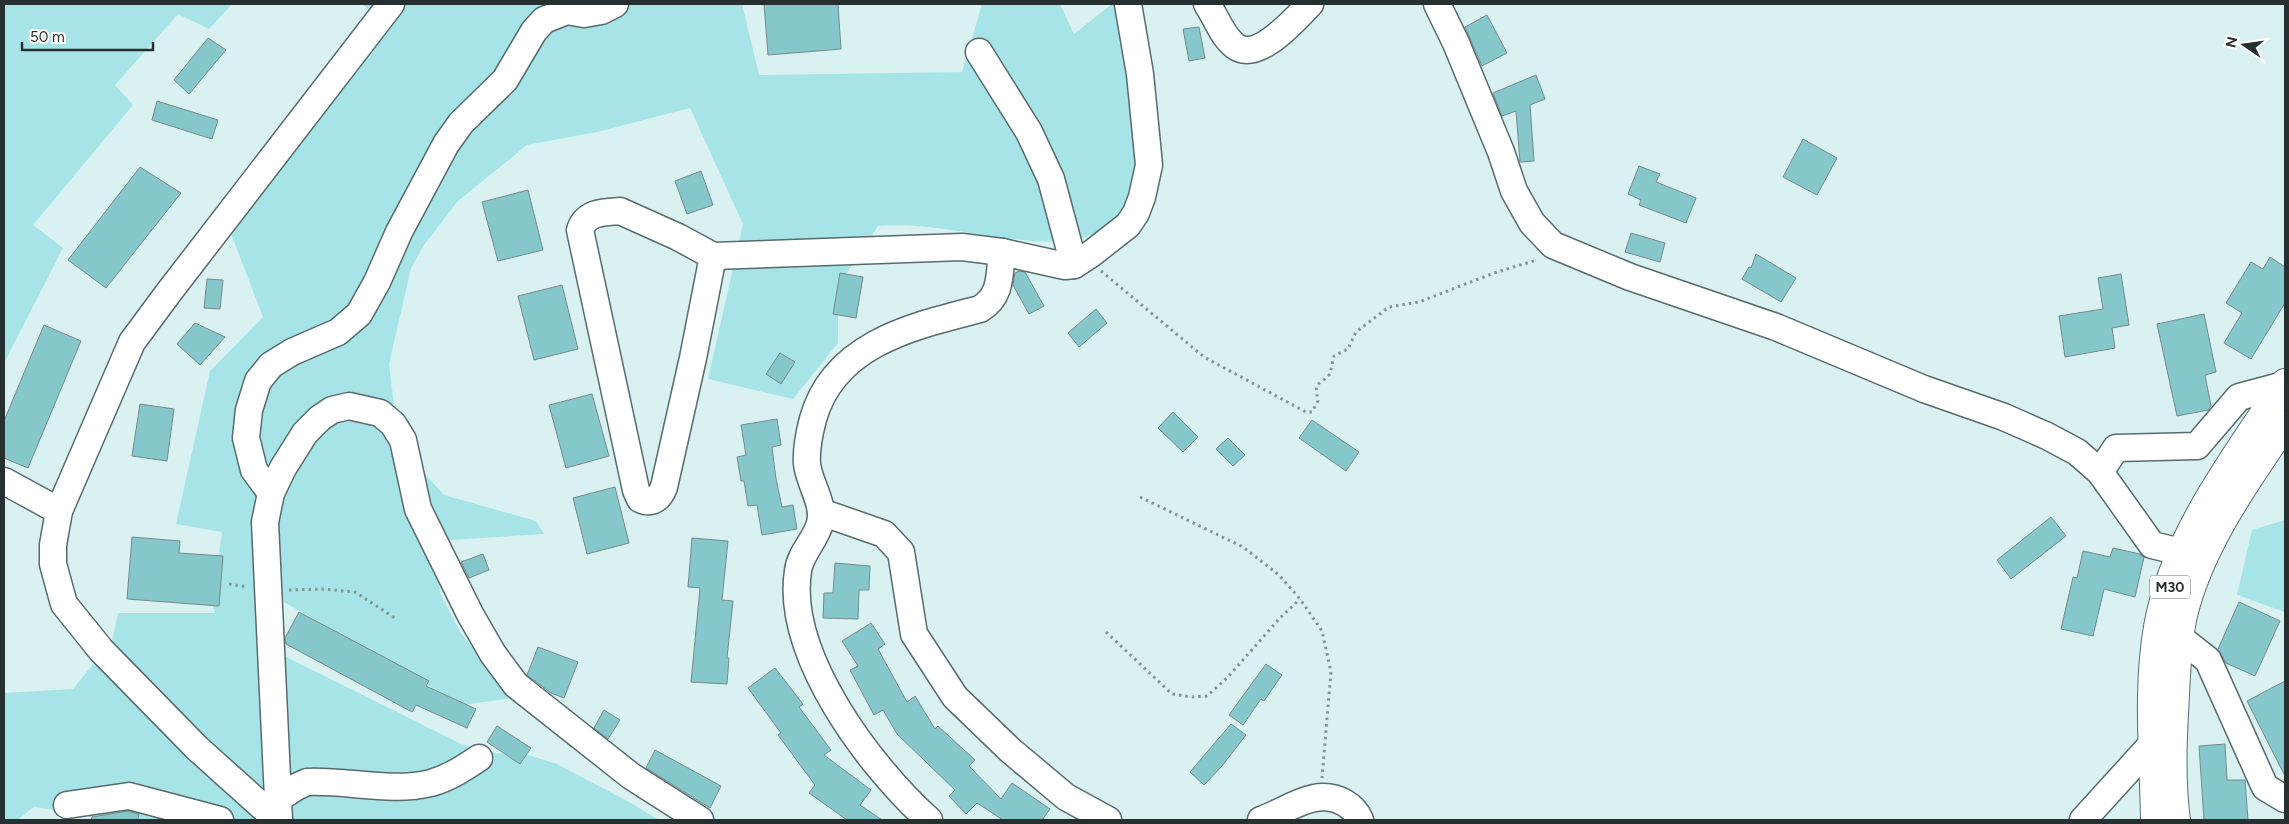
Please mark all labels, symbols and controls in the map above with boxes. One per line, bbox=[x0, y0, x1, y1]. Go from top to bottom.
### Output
scale bar bbox=[22, 20, 154, 52]
north arrow bbox=[2219, 20, 2269, 70]
text: 50 m bbox=[30, 28, 65, 46]
text: N bbox=[2222, 35, 2241, 49]
road number: M30 bbox=[2150, 576, 2190, 598]

